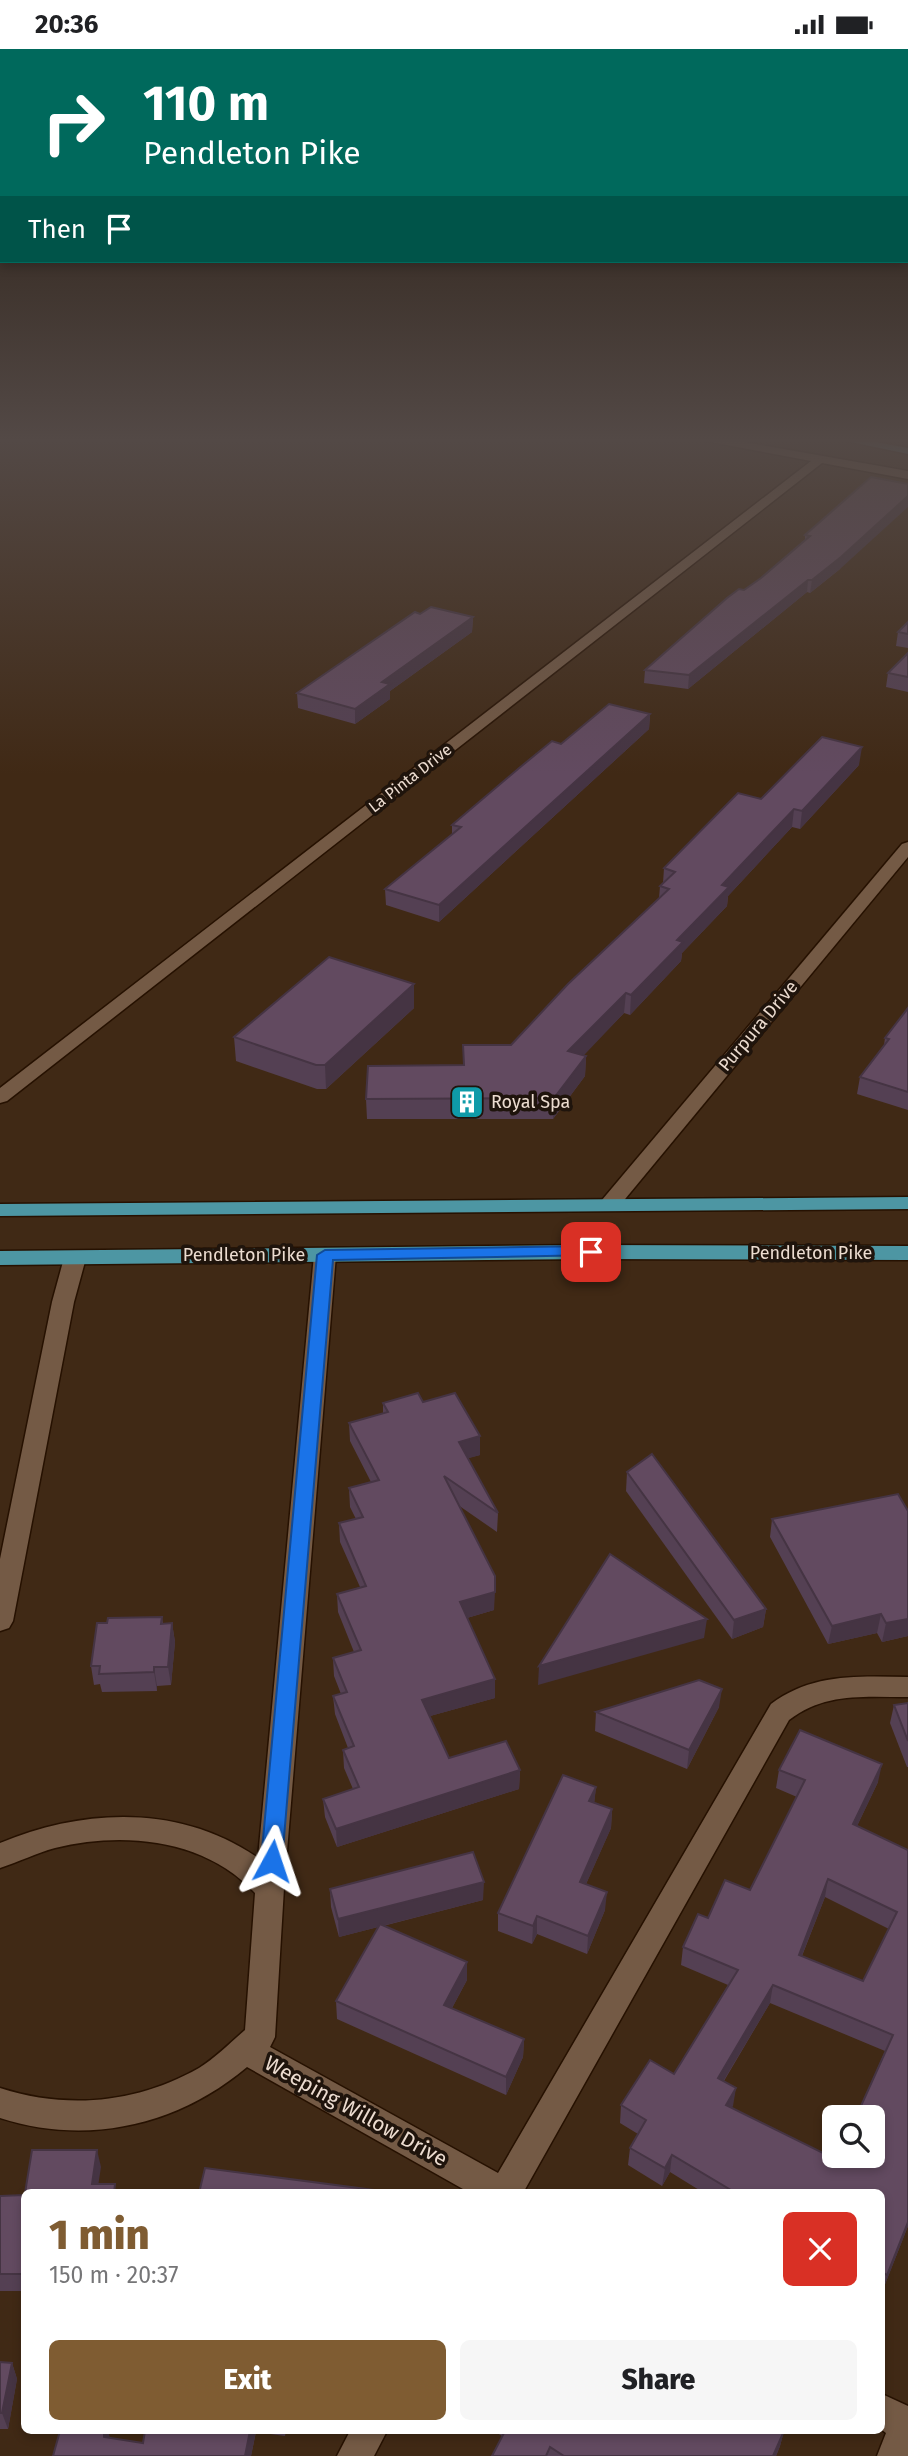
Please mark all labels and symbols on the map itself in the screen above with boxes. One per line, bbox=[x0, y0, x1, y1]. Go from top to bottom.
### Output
street label: La Pinta Drive bbox=[365, 740, 455, 816]
street label: Purpura Drive bbox=[714, 976, 802, 1076]
building icon: Royal Spa bbox=[448, 1083, 486, 1121]
place label: Royal Spa bbox=[491, 1091, 570, 1113]
pin bbox=[561, 1222, 621, 1282]
street label: Pendleton Pike bbox=[750, 1242, 872, 1264]
street label: Pendleton Pike bbox=[183, 1244, 305, 1266]
position arrow bbox=[235, 1824, 309, 1898]
street label: Weeping Willow Drive bbox=[260, 2050, 452, 2172]

